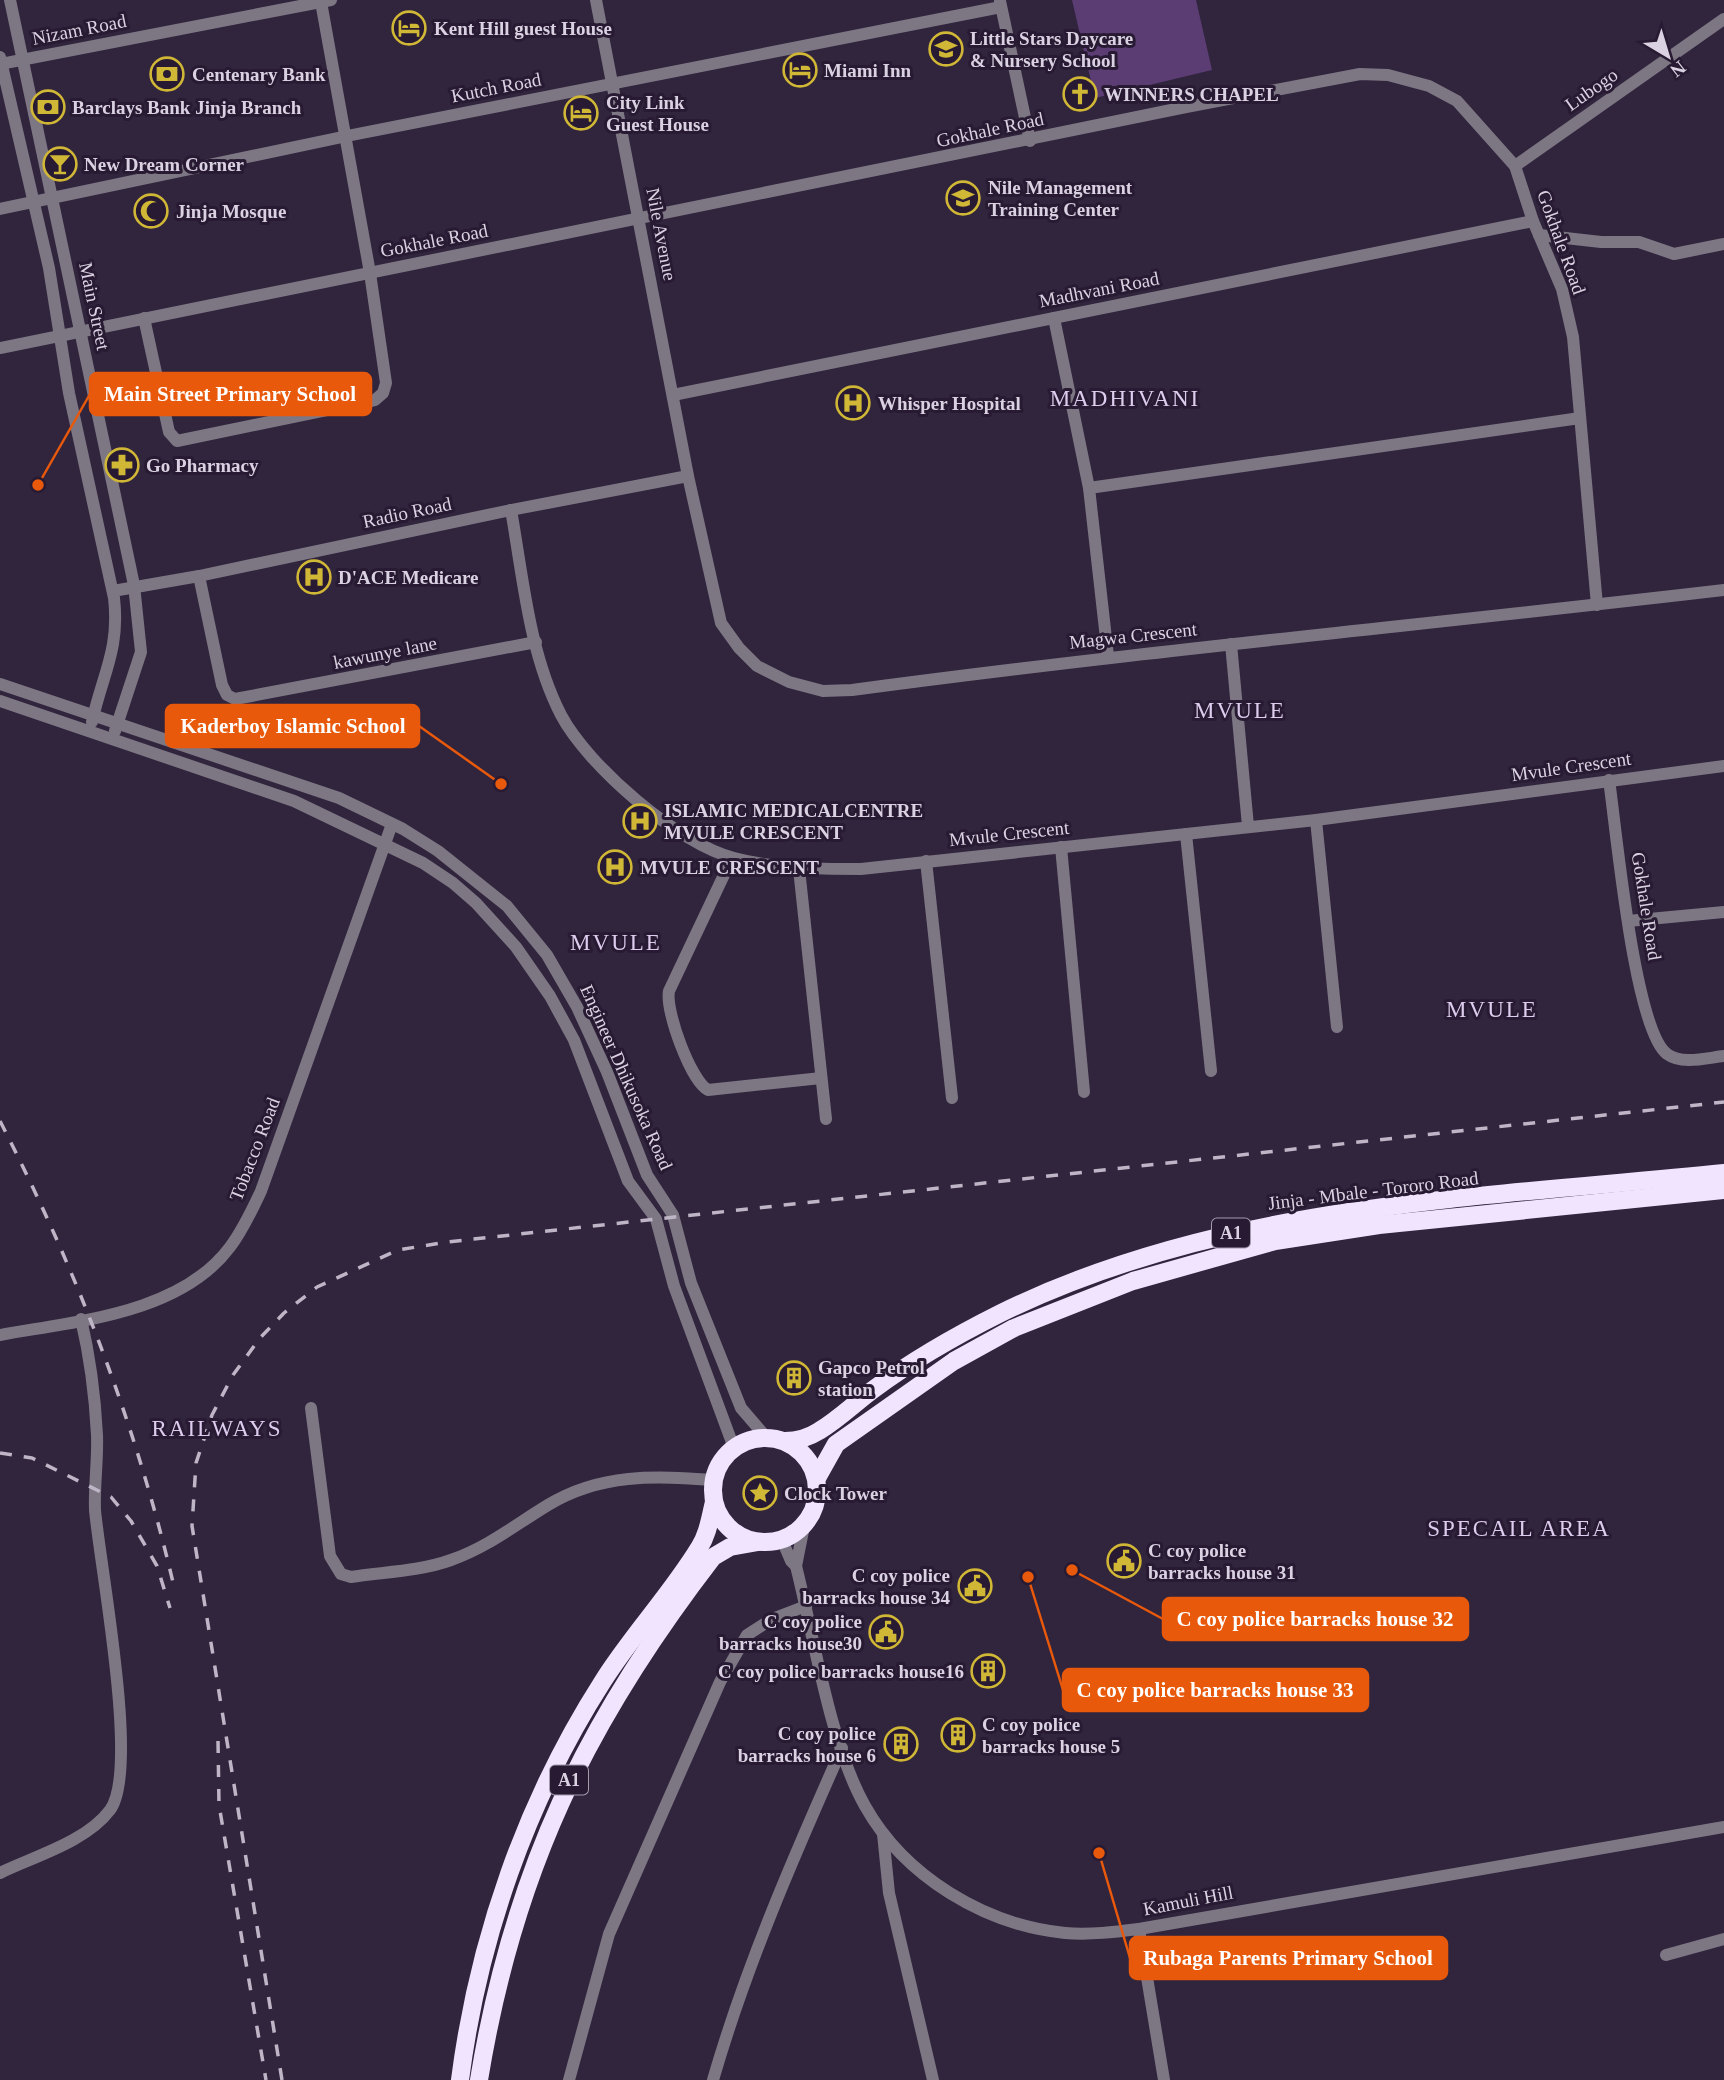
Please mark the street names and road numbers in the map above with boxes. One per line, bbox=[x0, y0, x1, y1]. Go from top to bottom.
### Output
street label: Nizam Road bbox=[30, 10, 128, 49]
street label: Lubogo bbox=[1561, 64, 1622, 115]
street label: Kutch Road bbox=[449, 68, 543, 107]
street label: Gokhale Road bbox=[934, 108, 1046, 151]
street label: Nile Avenue bbox=[642, 186, 681, 282]
street label: Gokhale Road bbox=[1533, 187, 1590, 298]
street label: Gokhale Road bbox=[378, 220, 490, 261]
street label: Main Street bbox=[75, 260, 114, 353]
street label: Madhvani Road bbox=[1037, 267, 1161, 311]
street label: Radio Road bbox=[361, 493, 454, 532]
street label: Magwa Crescent bbox=[1068, 618, 1199, 653]
street label: kawunye lane bbox=[332, 632, 439, 673]
street label: Mvule Crescent bbox=[1510, 748, 1633, 785]
street label: Mvule Crescent bbox=[948, 817, 1071, 850]
street label: Gokhale Road bbox=[1628, 850, 1665, 962]
street label: Engineer Dhikusoka Road bbox=[576, 981, 677, 1174]
street label: Tobacco Road bbox=[225, 1094, 284, 1204]
street label: Jinja - Mbale - Tororo Road bbox=[1267, 1167, 1480, 1214]
road number: A1 bbox=[1212, 1218, 1250, 1248]
road number: A1 bbox=[550, 1765, 588, 1794]
street label: Kamuli Hill bbox=[1141, 1881, 1235, 1920]

